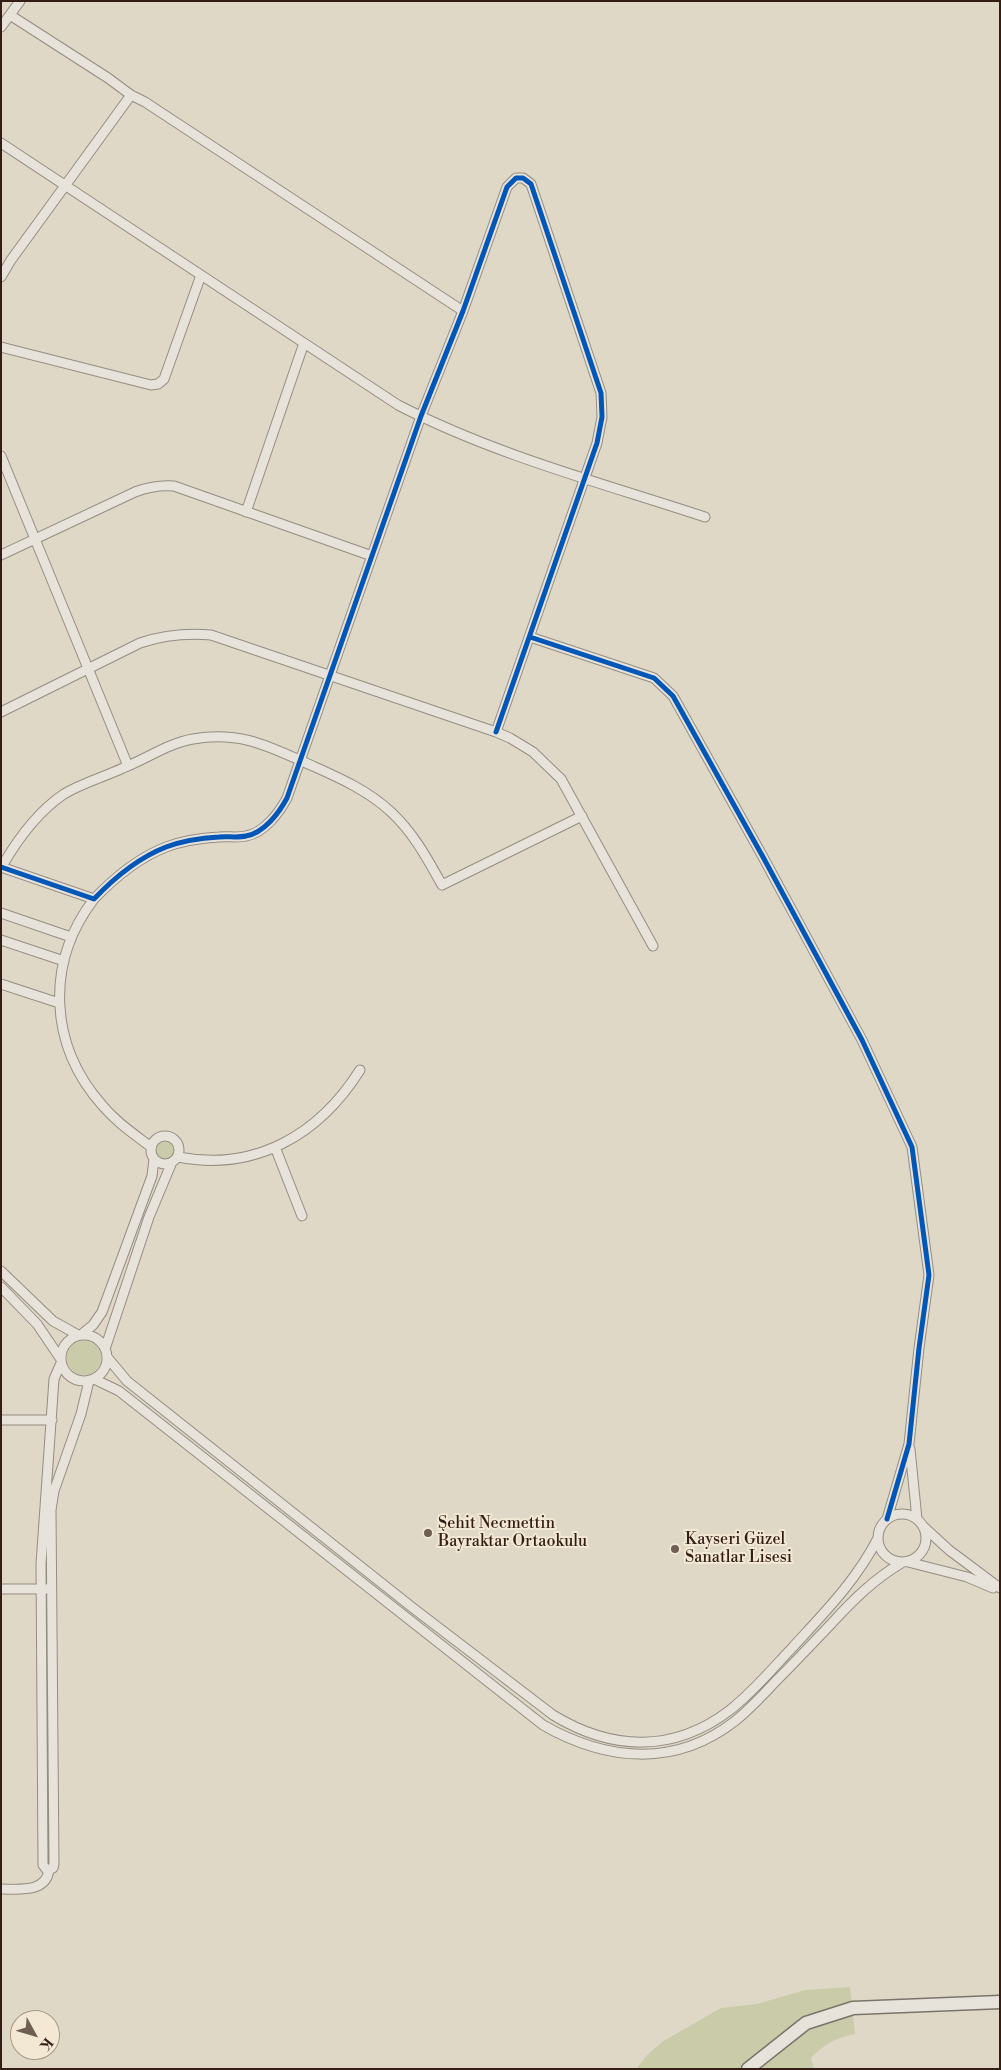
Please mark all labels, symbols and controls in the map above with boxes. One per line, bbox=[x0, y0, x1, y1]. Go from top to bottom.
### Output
place label: Şehit Necmettin Bayraktar Ortaokulu bbox=[438, 1514, 587, 1552]
marker: Şehit Necmettin Bayraktar Ortaokulu bbox=[422, 1527, 434, 1539]
place label: Kayseri Güzel Sanatlar Lisesi bbox=[685, 1530, 792, 1568]
marker: Kayseri Güzel Sanatlar Lisesi bbox=[669, 1543, 681, 1555]
north arrow bbox=[10, 2010, 60, 2060]
text: K bbox=[35, 2034, 56, 2054]

